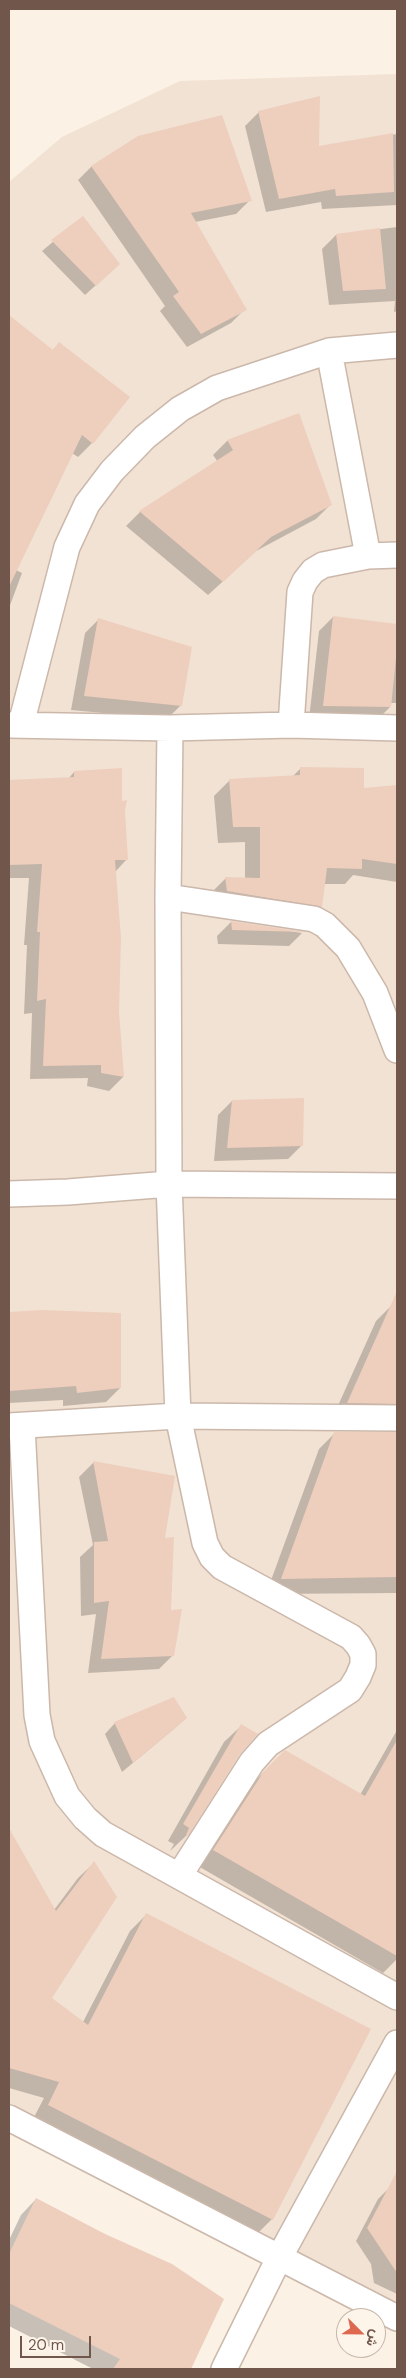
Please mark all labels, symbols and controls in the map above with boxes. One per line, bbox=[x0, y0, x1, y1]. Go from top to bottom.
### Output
north arrow bbox=[336, 2308, 386, 2358]
scale bar bbox=[22, 2326, 94, 2358]
text: ش bbox=[362, 2327, 385, 2350]
text: 20 m bbox=[28, 2335, 64, 2355]

